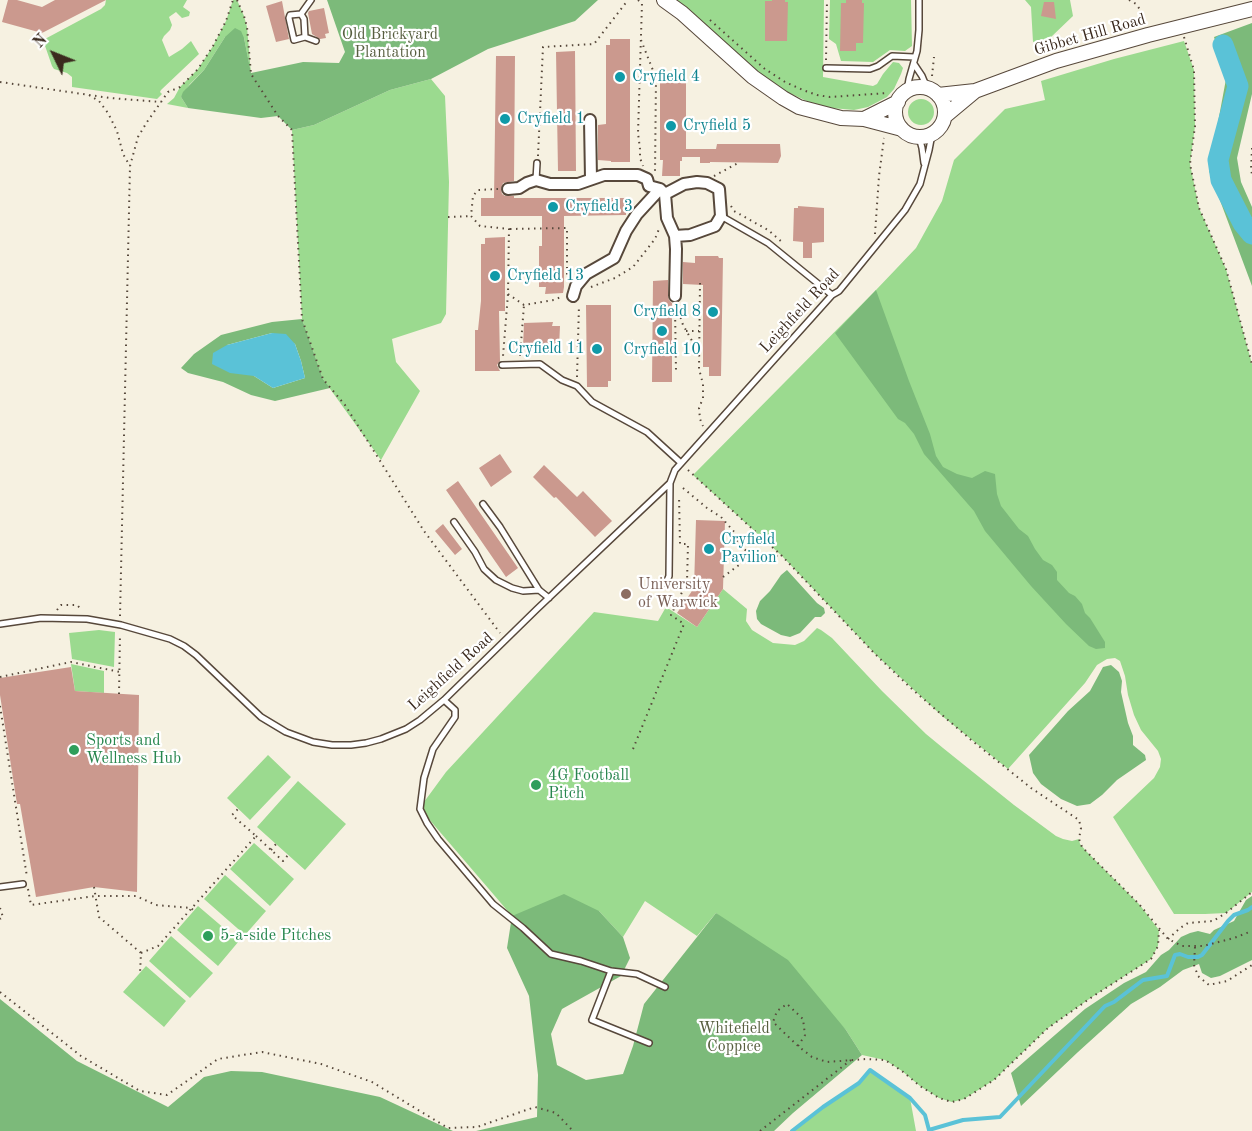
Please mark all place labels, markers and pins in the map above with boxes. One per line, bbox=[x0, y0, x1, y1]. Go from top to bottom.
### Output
place label: Cryfield 4 bbox=[632, 67, 700, 87]
marker: Cryfield 4 bbox=[613, 70, 627, 84]
place label: Cryfield 1 bbox=[517, 109, 585, 129]
marker: Cryfield 1 bbox=[498, 112, 512, 126]
place label: Cryfield 5 bbox=[683, 116, 751, 136]
marker: Cryfield 5 bbox=[664, 119, 678, 133]
place label: Cryfield 3 bbox=[565, 197, 633, 217]
marker: Cryfield 3 bbox=[546, 200, 560, 214]
place label: Cryfield 13 bbox=[507, 266, 584, 286]
marker: Cryfield 13 bbox=[488, 269, 502, 283]
place label: Cryfield 8 bbox=[633, 302, 701, 322]
marker: Cryfield 8 bbox=[706, 305, 720, 319]
marker: Cryfield 10 bbox=[655, 324, 669, 338]
place label: Cryfield 11 bbox=[508, 339, 585, 359]
place label: Cryfield 10 bbox=[623, 340, 701, 360]
marker: Cryfield 11 bbox=[590, 342, 604, 356]
place label: Cryfield Pavilion bbox=[721, 530, 777, 568]
marker: Cryfield Pavilion bbox=[702, 542, 716, 556]
place label: University of Warwick bbox=[638, 575, 718, 613]
marker: University of Warwick bbox=[619, 587, 633, 601]
place label: Sports and Wellness Hub bbox=[86, 731, 181, 769]
marker: Sports and Wellness Hub bbox=[67, 743, 81, 757]
place label: 4G Football Pitch bbox=[548, 766, 629, 804]
marker: 4G Football Pitch bbox=[529, 778, 543, 792]
place label: 5-a-side Pitches bbox=[220, 926, 331, 946]
marker: 5-a-side Pitches bbox=[201, 929, 215, 943]

